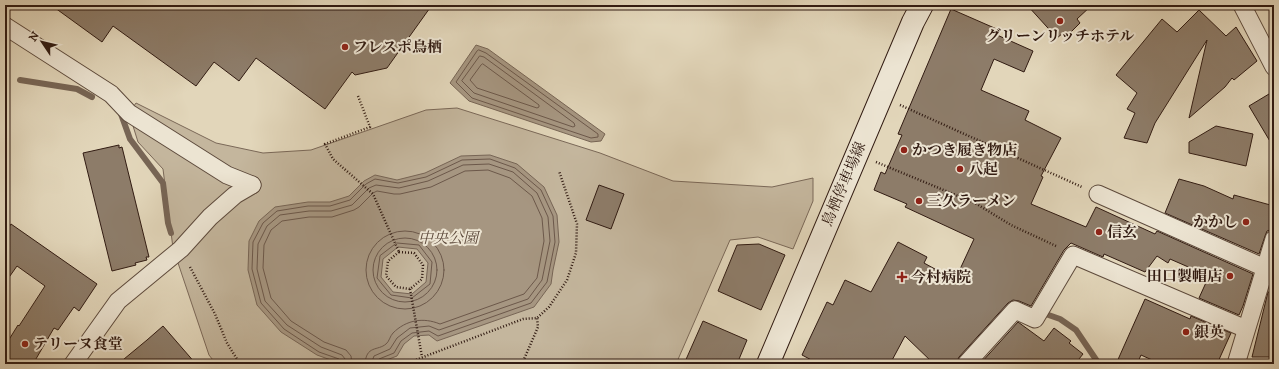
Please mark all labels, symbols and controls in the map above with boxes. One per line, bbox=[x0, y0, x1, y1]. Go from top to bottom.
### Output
marker: グリーンリッチホテル bbox=[1055, 16, 1065, 26]
north arrow bbox=[22, 22, 62, 62]
place label: グリーンリッチホテル bbox=[986, 27, 1134, 46]
text: N bbox=[26, 29, 43, 45]
place label: フレスポ鳥栖 bbox=[353, 38, 442, 57]
marker: フレスポ鳥栖 bbox=[340, 42, 350, 52]
street label: 鳥栖停車場線 bbox=[818, 139, 870, 229]
place label: かつき履き物店 bbox=[912, 141, 1017, 160]
marker: かつき履き物店 bbox=[899, 145, 909, 155]
place label: 八起 bbox=[968, 160, 998, 179]
marker: 八起 bbox=[955, 164, 965, 174]
place label: 三久ラーメン bbox=[927, 192, 1016, 211]
marker: 三久ラーメン bbox=[914, 196, 924, 206]
place label: かかし bbox=[1193, 213, 1238, 232]
marker: かかし bbox=[1241, 217, 1251, 227]
place label: 信玄 bbox=[1107, 223, 1137, 242]
marker: 信玄 bbox=[1094, 227, 1104, 237]
park label: 中央公園 bbox=[418, 229, 481, 248]
place label: 田口製帽店 bbox=[1147, 267, 1222, 286]
place label: 今村病院 bbox=[911, 268, 971, 287]
marker: 今村病院 bbox=[896, 271, 908, 283]
marker: 田口製帽店 bbox=[1225, 271, 1235, 281]
place label: 銀英 bbox=[1194, 323, 1224, 342]
marker: 銀英 bbox=[1181, 327, 1191, 337]
place label: テリーヌ食堂 bbox=[33, 335, 123, 354]
marker: テリーヌ食堂 bbox=[20, 339, 30, 349]

